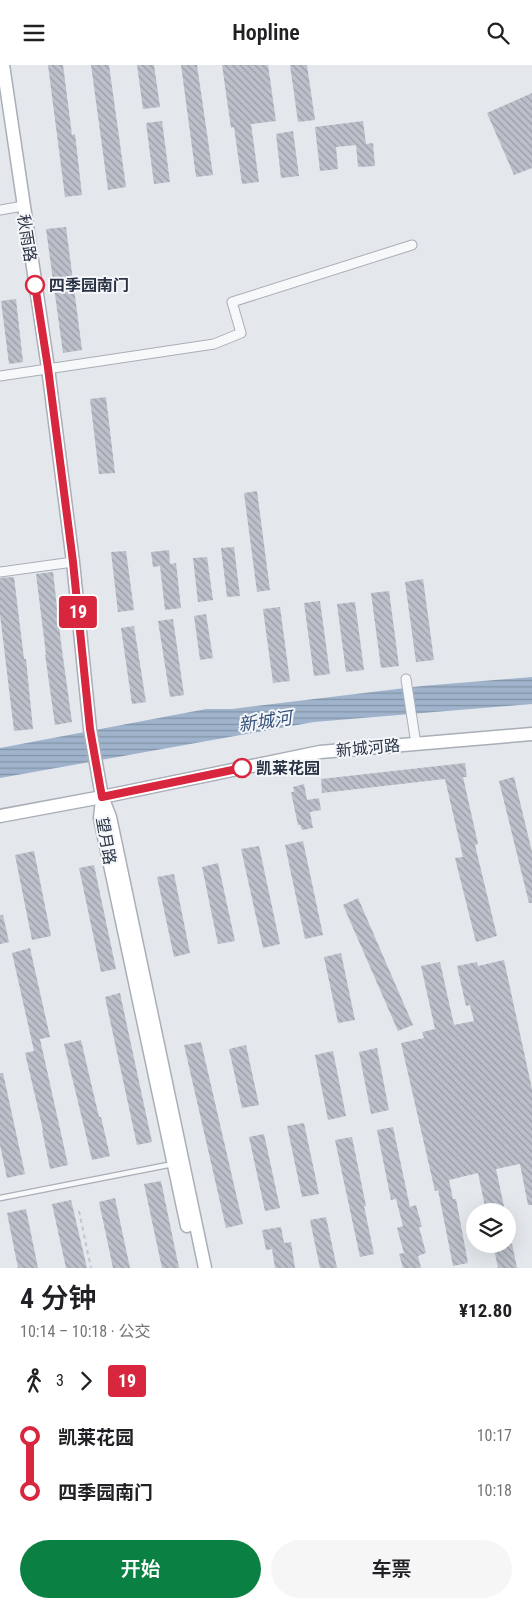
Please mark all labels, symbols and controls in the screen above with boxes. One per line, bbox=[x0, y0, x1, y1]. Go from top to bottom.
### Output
icon: menu bbox=[20, 19, 48, 47]
icon: search bbox=[484, 19, 512, 47]
text: Hopline bbox=[232, 20, 300, 45]
street label: 秋雨路 bbox=[14, 213, 40, 263]
marker: 四季园南门 bbox=[25, 275, 45, 295]
place label: 四季园南门 bbox=[49, 276, 129, 295]
line badge: 19 bbox=[56, 596, 100, 628]
text: 19 bbox=[69, 601, 87, 622]
water label: 新城河 bbox=[237, 706, 296, 735]
street label: 新城河路 bbox=[335, 736, 401, 760]
marker: 凯莱花园 bbox=[232, 758, 252, 778]
place label: 凯莱花园 bbox=[256, 759, 320, 778]
street label: 望月路 bbox=[92, 816, 120, 866]
map controls bbox=[466, 1203, 516, 1253]
button: layers bbox=[466, 1203, 516, 1253]
text: 4 分钟 bbox=[20, 1282, 97, 1315]
text: ¥12.80 bbox=[459, 1299, 512, 1322]
text: 10:14 – 10:18 · 公交 bbox=[20, 1322, 150, 1341]
icon: walk bbox=[20, 1367, 48, 1395]
icon: forward bbox=[72, 1367, 100, 1395]
text: 19 bbox=[118, 1370, 136, 1391]
text: 3 bbox=[56, 1371, 64, 1390]
text: 凯莱花园 bbox=[58, 1426, 134, 1449]
text: 10:17 bbox=[477, 1426, 512, 1445]
text: 四季园南门 bbox=[58, 1481, 153, 1504]
text: 10:18 bbox=[477, 1481, 512, 1500]
button: 开始 bbox=[20, 1540, 261, 1598]
button: 车票 bbox=[271, 1540, 512, 1598]

